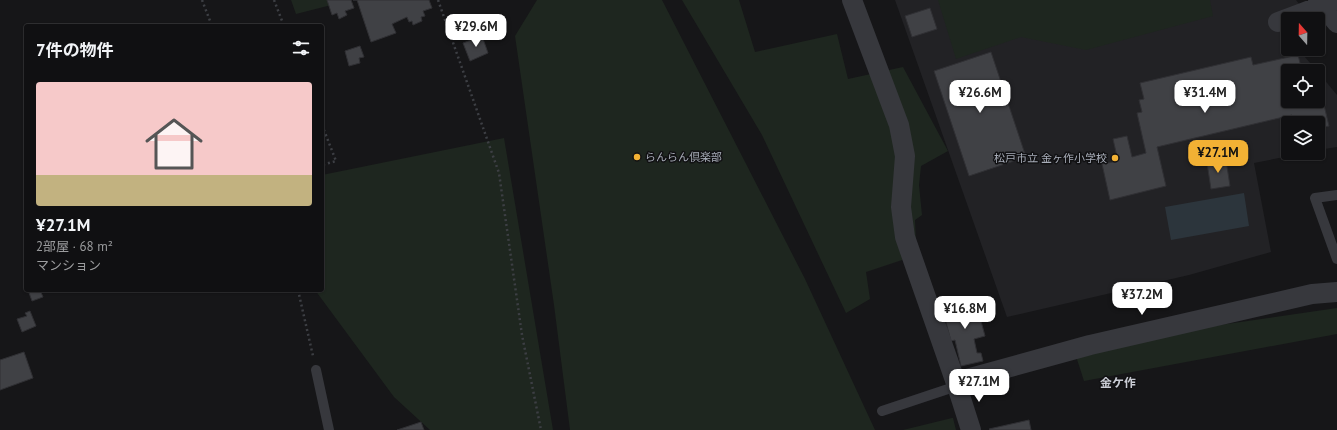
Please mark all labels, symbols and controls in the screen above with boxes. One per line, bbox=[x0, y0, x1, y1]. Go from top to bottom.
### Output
north arrow bbox=[1281, 12, 1325, 56]
map controls bbox=[1281, 12, 1325, 160]
pin: ¥29.6M bbox=[443, 14, 509, 48]
text: ¥29.6M bbox=[454, 18, 498, 35]
icon: filters bbox=[290, 37, 312, 59]
text: 7件の物件 bbox=[36, 39, 114, 61]
button: locate bbox=[1281, 64, 1325, 108]
pin: ¥26.6M bbox=[947, 80, 1013, 114]
pin: ¥31.4M bbox=[1172, 80, 1238, 114]
text: ¥26.6M bbox=[958, 84, 1002, 101]
text: ¥31.4M bbox=[1183, 84, 1227, 101]
icon: home bbox=[138, 108, 210, 180]
button: layers bbox=[1281, 116, 1325, 160]
pin: ¥27.1M bbox=[1185, 140, 1251, 174]
text: ¥27.1M bbox=[1197, 144, 1239, 161]
place label: らんらん倶楽部 bbox=[645, 150, 722, 164]
place label: 松戸市立 金ヶ作小学校 bbox=[994, 151, 1107, 165]
marker: らんらん倶楽部 bbox=[632, 152, 642, 162]
marker: 松戸市立 金ヶ作小学校 bbox=[1110, 153, 1120, 163]
text: ¥27.1M bbox=[36, 214, 90, 236]
text: 2部屋 · 68 m² bbox=[36, 238, 113, 255]
text: マンション bbox=[36, 257, 101, 274]
pin: ¥37.2M bbox=[1109, 282, 1175, 316]
text: ¥37.2M bbox=[1121, 286, 1163, 303]
pin: ¥16.8M bbox=[932, 296, 998, 330]
text: ¥16.8M bbox=[943, 300, 987, 317]
pin: ¥27.1M bbox=[946, 369, 1012, 403]
text: ¥27.1M bbox=[958, 373, 1000, 390]
district label: 金ケ作 bbox=[1100, 375, 1136, 390]

